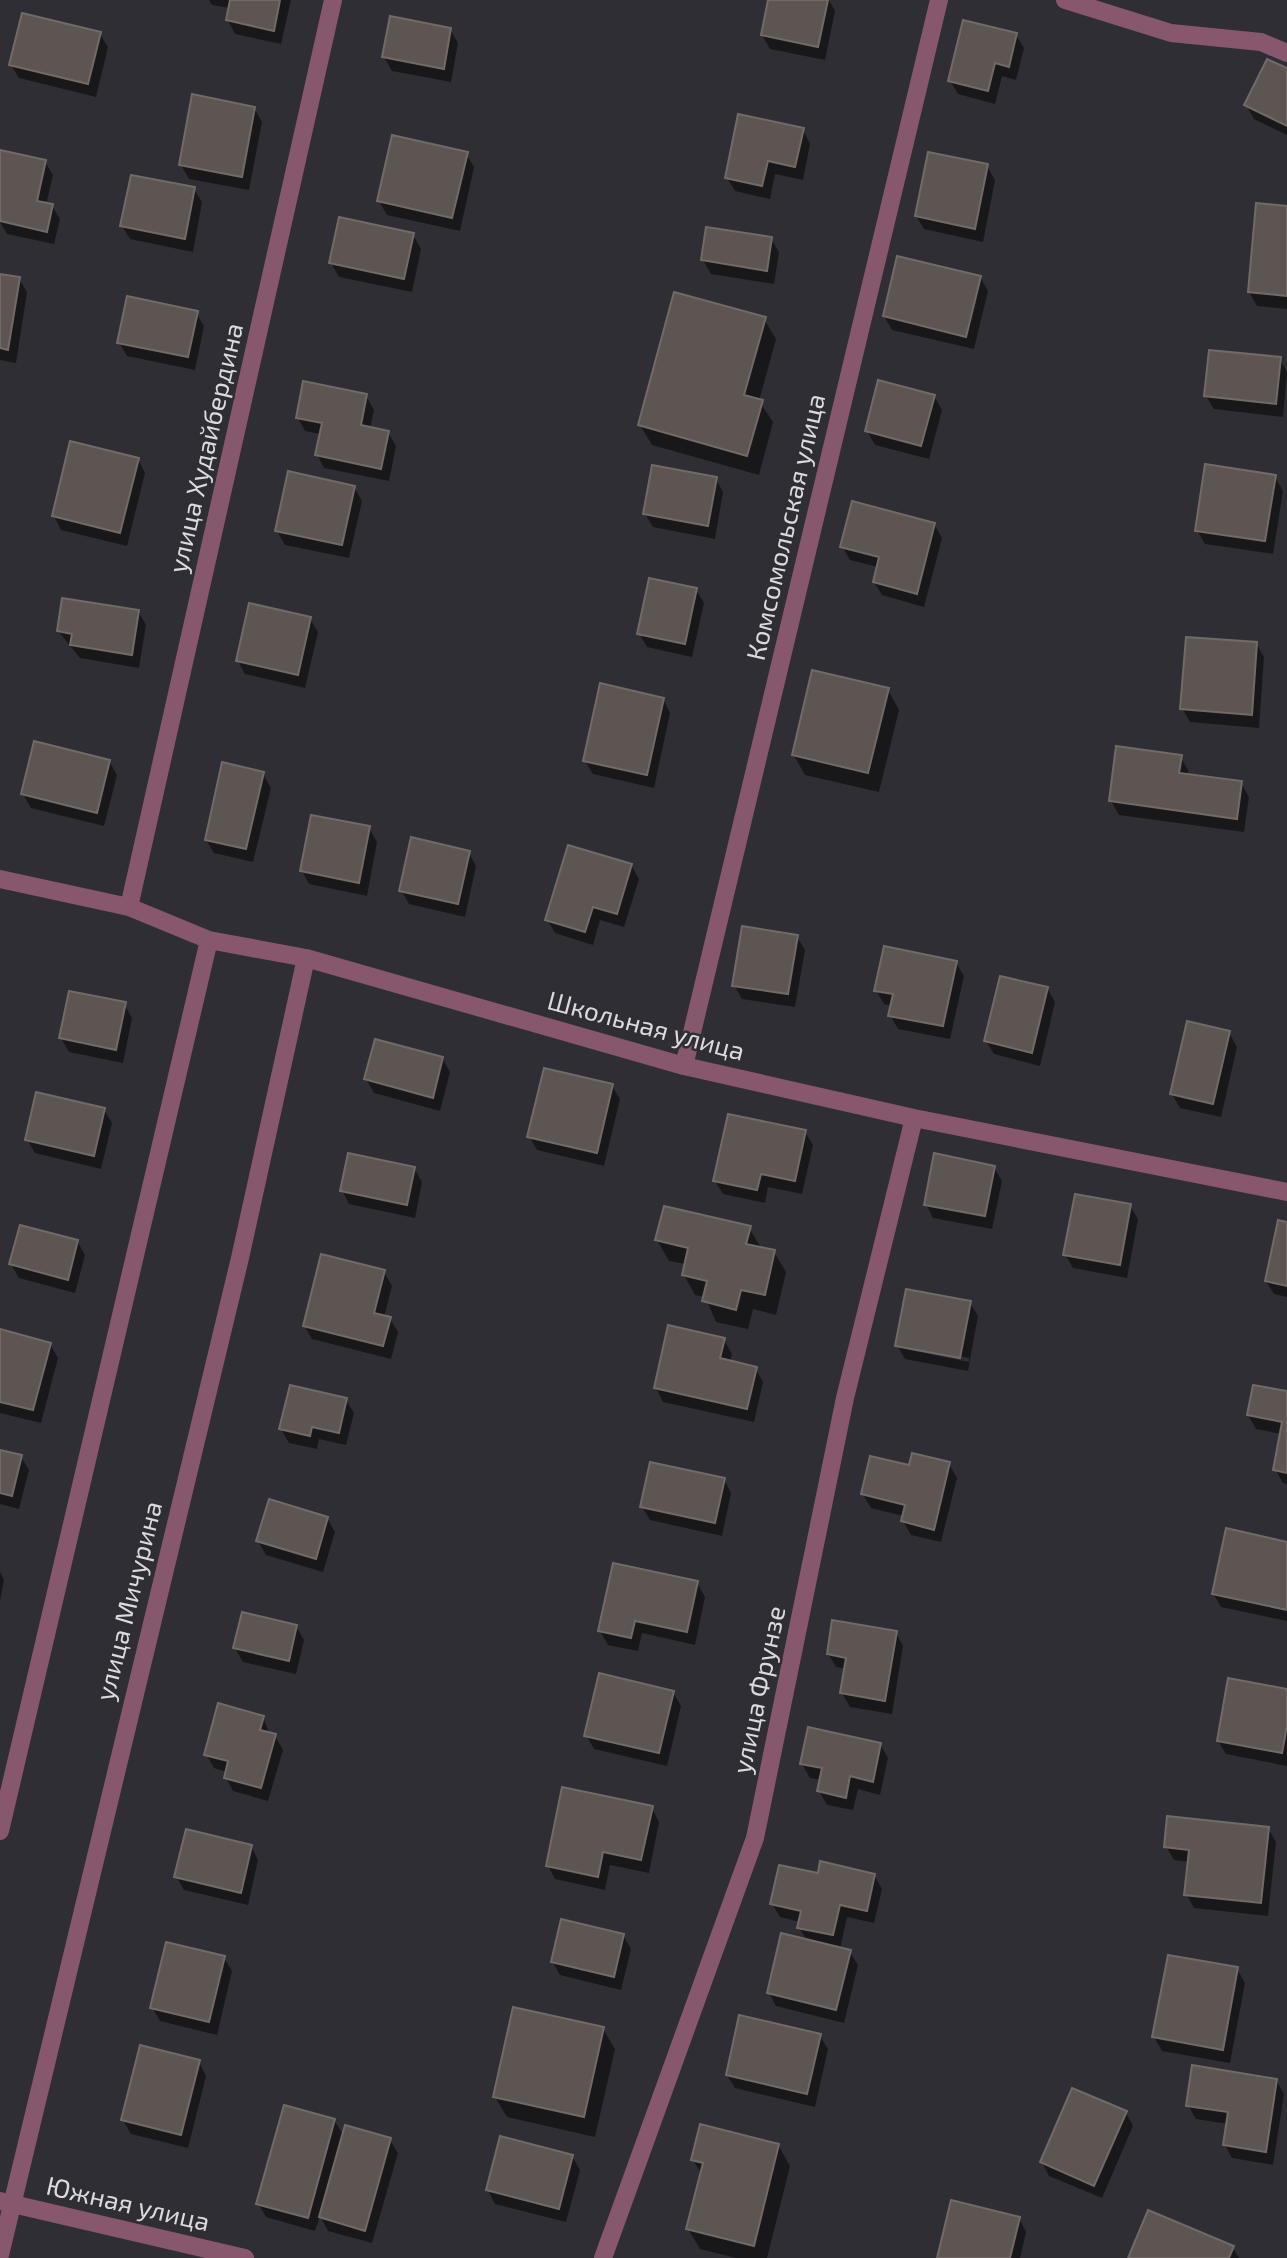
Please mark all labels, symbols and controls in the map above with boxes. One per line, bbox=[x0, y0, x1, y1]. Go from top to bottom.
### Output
street label: улица Худайбердина bbox=[161, 320, 249, 576]
street label: Комсомольская улица bbox=[739, 390, 831, 663]
street label: Школьная улица bbox=[544, 983, 748, 1067]
street label: улица Мичурина bbox=[88, 1498, 168, 1704]
street label: улица Фрунзе bbox=[725, 1603, 791, 1777]
street label: Южная улица bbox=[43, 2169, 213, 2237]

